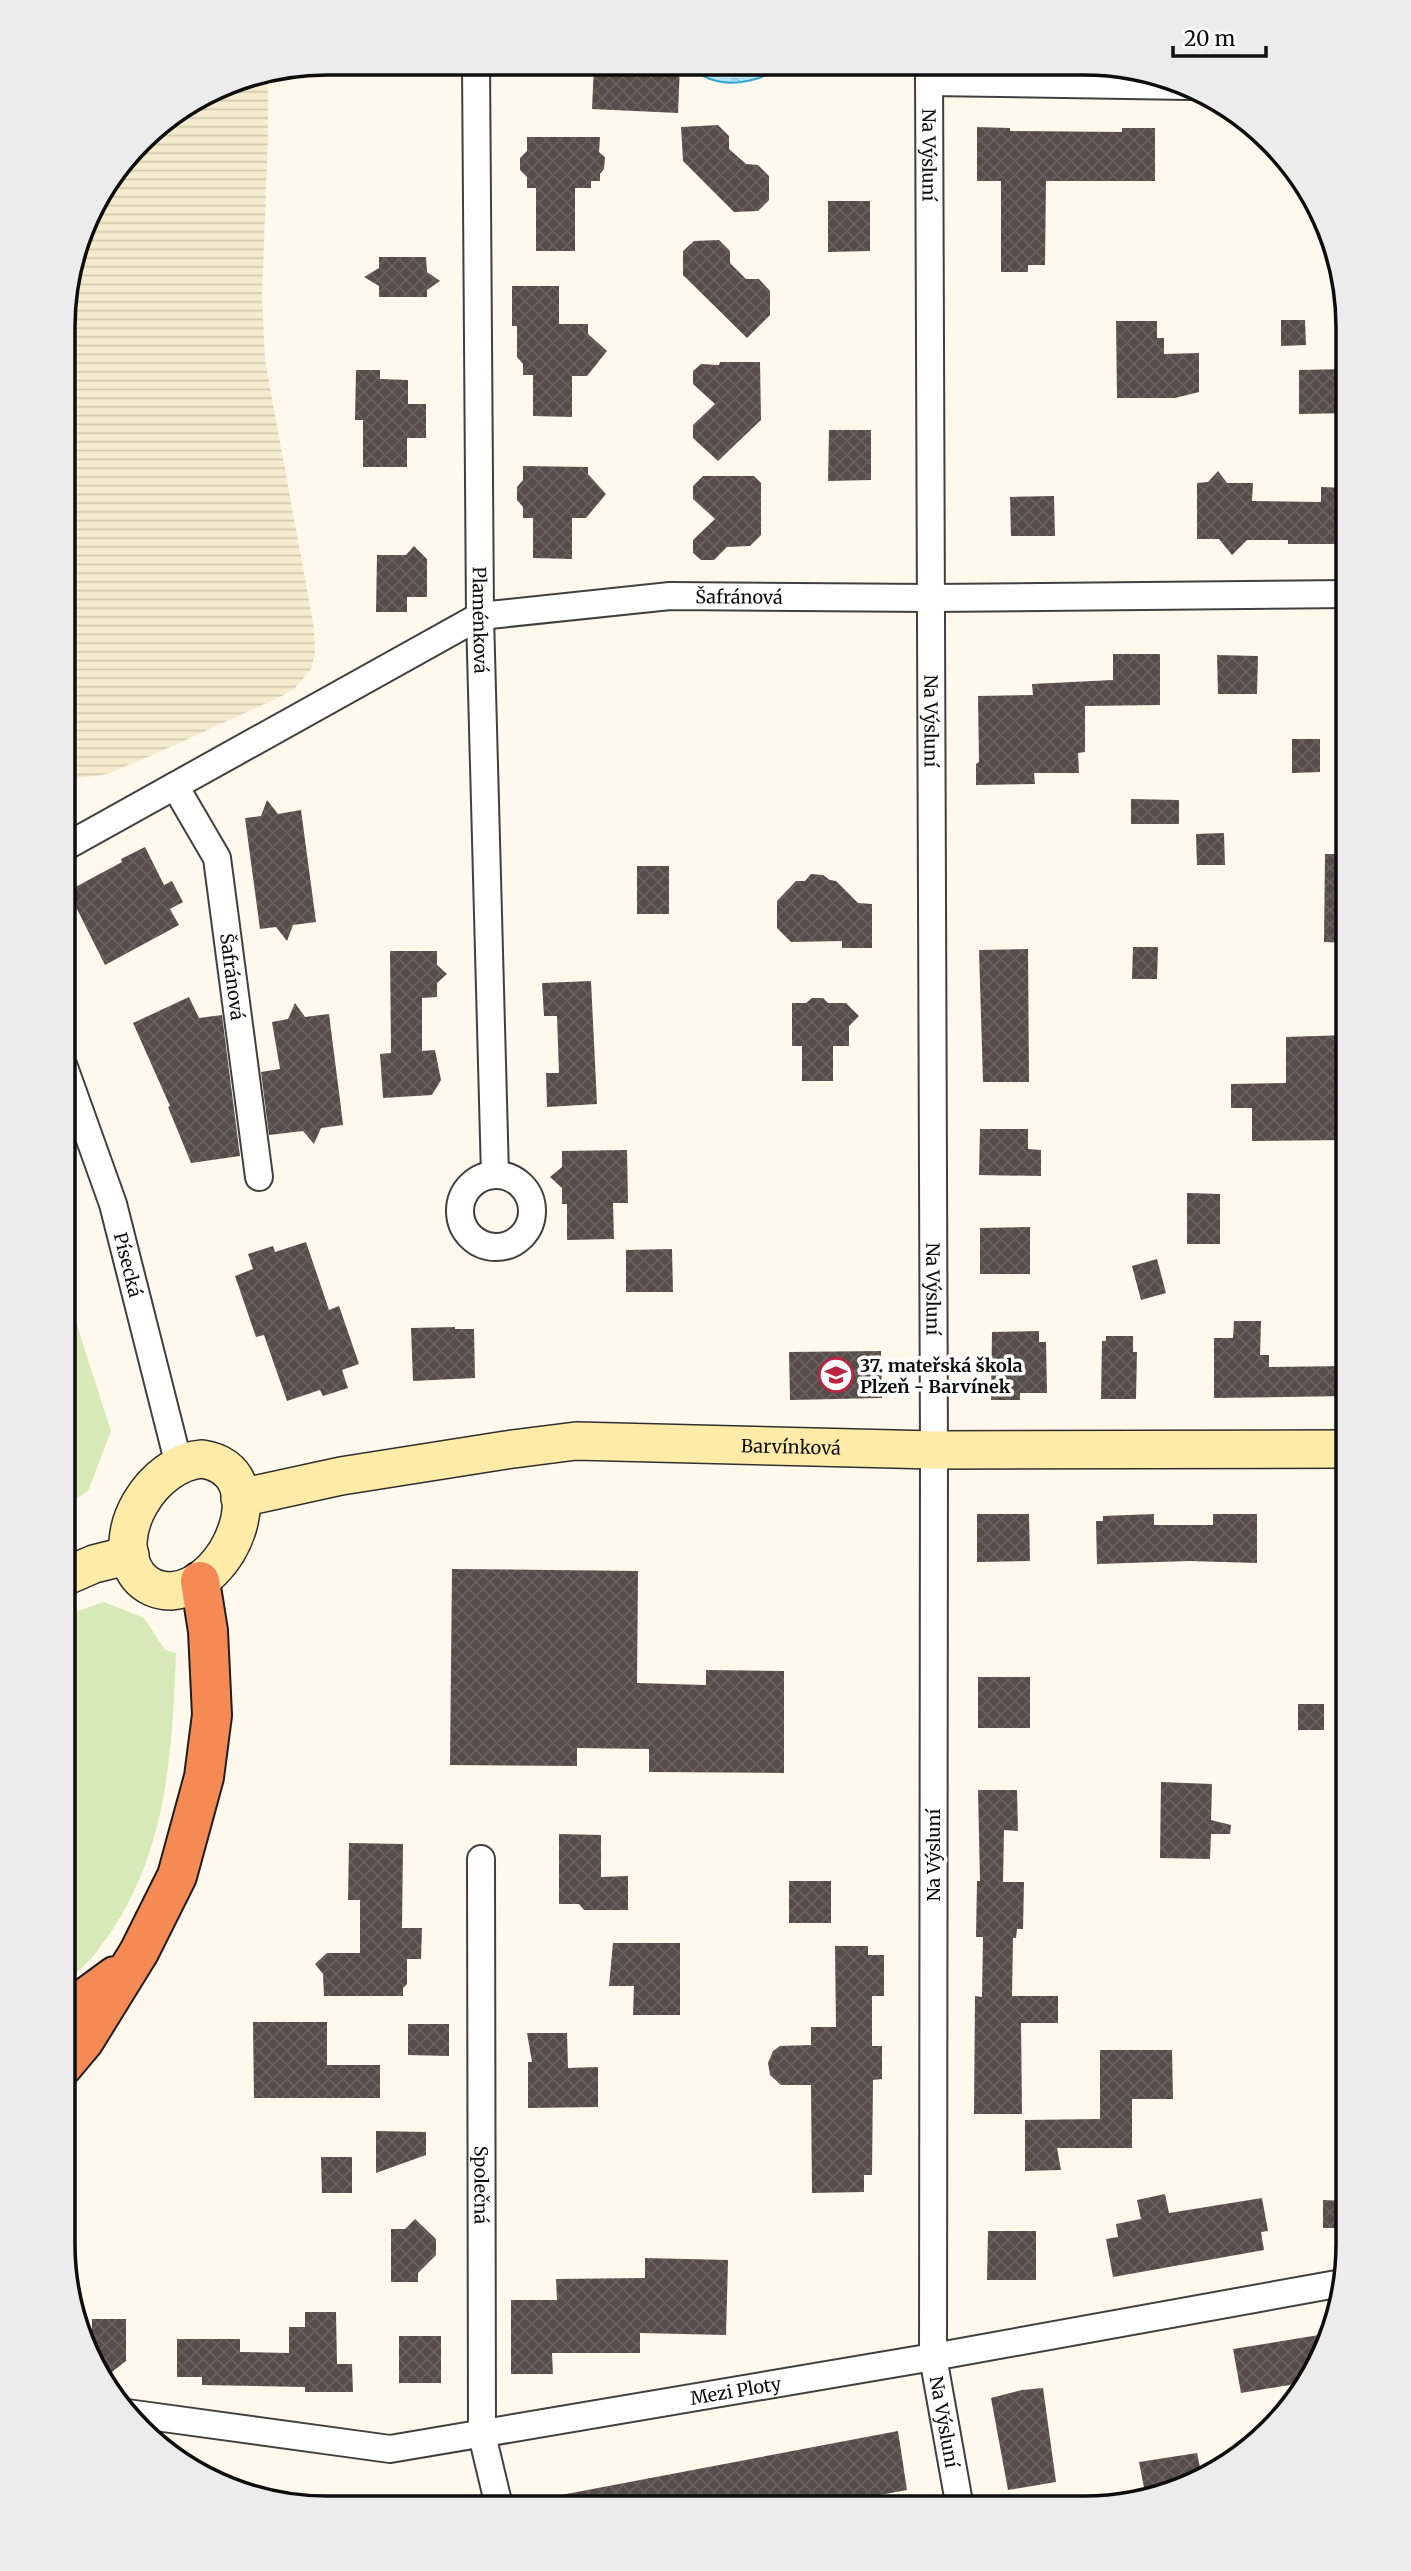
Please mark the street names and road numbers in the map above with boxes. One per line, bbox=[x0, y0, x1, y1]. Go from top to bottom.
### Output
street label: Na Výsluní bbox=[918, 109, 941, 203]
street label: Plaménková bbox=[468, 566, 493, 674]
street label: Šafránová bbox=[695, 585, 783, 608]
street label: Na Výsluní bbox=[920, 675, 943, 769]
street label: Šafránová bbox=[216, 932, 250, 1022]
street label: Písecká bbox=[109, 1230, 148, 1300]
street label: Na Výsluní bbox=[922, 1243, 945, 1337]
street label: Barvínková bbox=[741, 1434, 842, 1459]
street label: Na Výsluní bbox=[922, 1808, 945, 1901]
street label: Společná bbox=[470, 2146, 493, 2225]
street label: Mezi Ploty bbox=[688, 2371, 783, 2409]
street label: Na Výsluní bbox=[925, 2374, 964, 2471]

